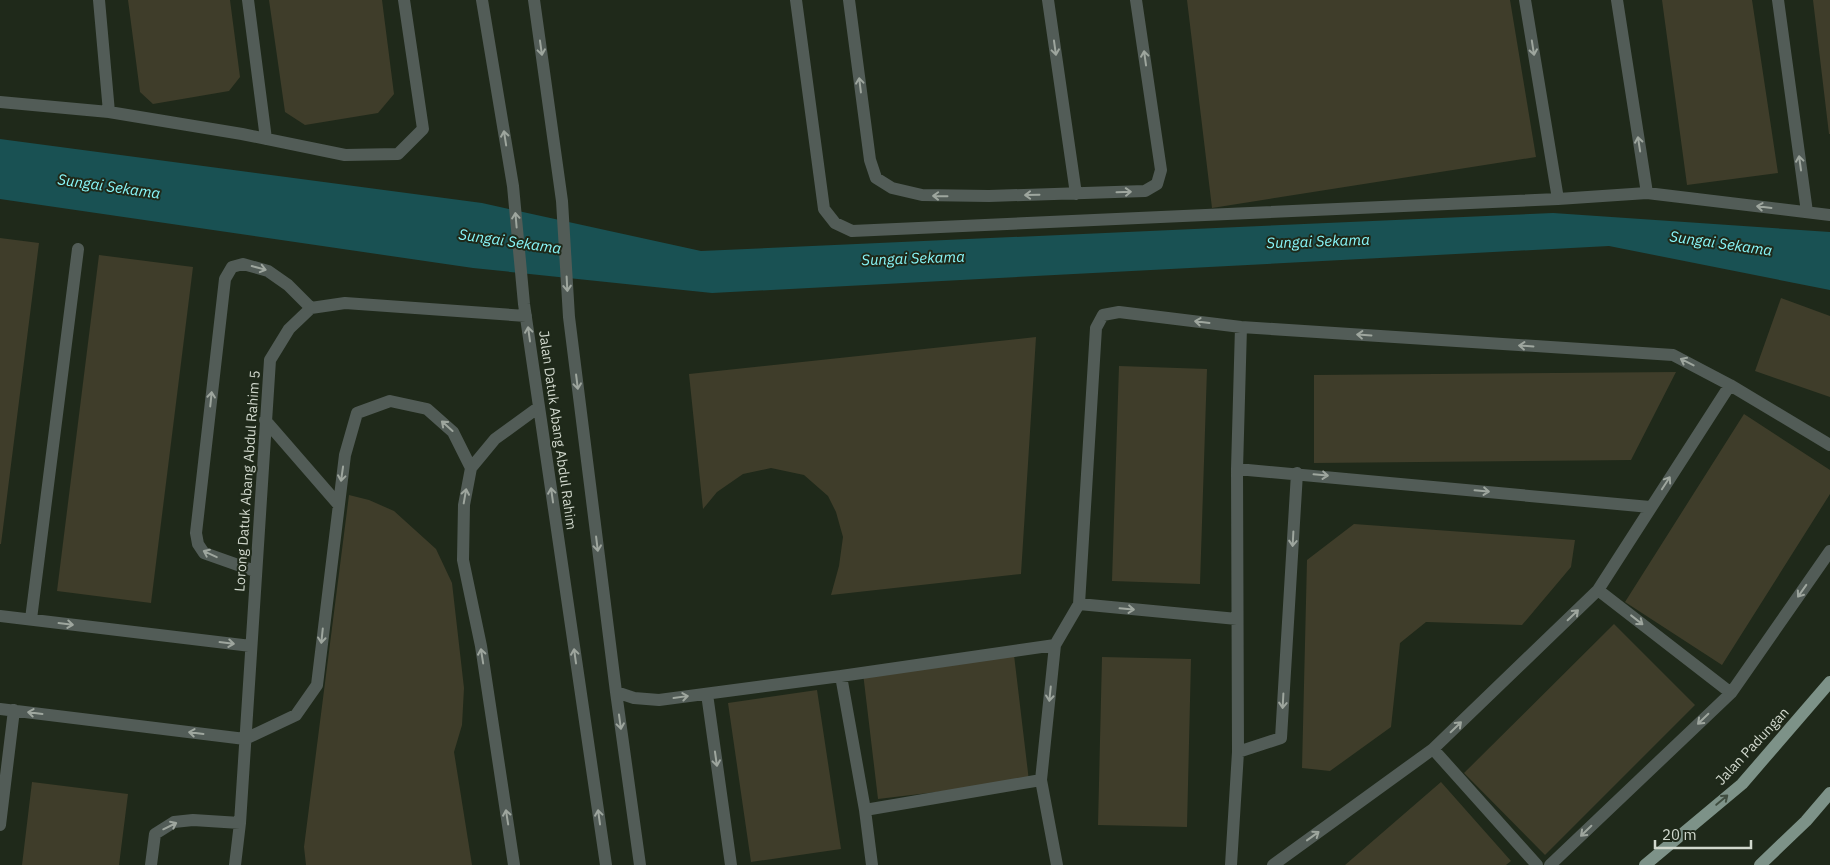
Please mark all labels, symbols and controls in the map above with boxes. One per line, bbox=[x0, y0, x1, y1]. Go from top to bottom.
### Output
one-way arrow bbox=[536, 40, 546, 56]
one-way arrow bbox=[1050, 40, 1060, 56]
one-way arrow bbox=[1528, 40, 1538, 56]
one-way arrow bbox=[1140, 50, 1150, 66]
one-way arrow bbox=[855, 77, 865, 93]
one-way arrow bbox=[499, 130, 509, 146]
one-way arrow bbox=[1634, 137, 1644, 153]
one-way arrow bbox=[1795, 156, 1805, 172]
water label: Sungai Sekama bbox=[56, 169, 162, 203]
one-way arrow bbox=[1116, 188, 1132, 197]
one-way arrow bbox=[933, 191, 949, 201]
one-way arrow bbox=[1025, 191, 1041, 200]
one-way arrow bbox=[1757, 202, 1773, 212]
one-way arrow bbox=[511, 213, 521, 229]
water label: Sungai Sekama bbox=[457, 224, 563, 258]
water label: Sungai Sekama bbox=[1668, 226, 1774, 260]
water label: Sungai Sekama bbox=[1266, 230, 1370, 252]
water label: Sungai Sekama bbox=[861, 247, 965, 269]
one-way arrow bbox=[251, 264, 267, 273]
one-way arrow bbox=[562, 276, 571, 292]
one-way arrow bbox=[1194, 317, 1210, 327]
one-way arrow bbox=[523, 327, 533, 343]
street label: Jalan Datuk Abang Abdul Rahim bbox=[535, 329, 581, 531]
one-way arrow bbox=[1356, 330, 1372, 340]
one-way arrow bbox=[1519, 341, 1535, 350]
one-way arrow bbox=[1680, 357, 1695, 366]
street label: Lorong Datuk Abang Abdul Rahim 5 bbox=[230, 370, 264, 592]
one-way arrow bbox=[572, 374, 582, 390]
one-way arrow bbox=[206, 391, 216, 407]
one-way arrow bbox=[440, 420, 453, 432]
one-way arrow bbox=[337, 466, 347, 482]
one-way arrow bbox=[1312, 471, 1328, 480]
one-way arrow bbox=[1661, 476, 1671, 490]
one-way arrow bbox=[1474, 486, 1490, 496]
one-way arrow bbox=[461, 488, 471, 504]
one-way arrow bbox=[546, 488, 556, 504]
one-way arrow bbox=[1288, 531, 1297, 547]
one-way arrow bbox=[592, 535, 602, 551]
one-way arrow bbox=[202, 548, 217, 558]
one-way arrow bbox=[1797, 584, 1807, 598]
one-way arrow bbox=[1119, 604, 1135, 614]
one-way arrow bbox=[1566, 609, 1578, 621]
one-way arrow bbox=[1630, 614, 1643, 625]
one-way arrow bbox=[57, 619, 73, 629]
one-way arrow bbox=[317, 627, 327, 643]
one-way arrow bbox=[219, 638, 235, 648]
one-way arrow bbox=[570, 648, 580, 664]
one-way arrow bbox=[477, 649, 487, 665]
one-way arrow bbox=[1046, 685, 1055, 701]
one-way arrow bbox=[673, 692, 689, 702]
one-way arrow bbox=[1278, 693, 1288, 709]
street label: Jalan Padungan bbox=[1711, 703, 1793, 789]
one-way arrow bbox=[27, 708, 43, 718]
one-way arrow bbox=[1697, 713, 1710, 725]
one-way arrow bbox=[615, 714, 625, 730]
one-way arrow bbox=[1449, 721, 1462, 733]
one-way arrow bbox=[189, 728, 205, 738]
one-way arrow bbox=[711, 751, 721, 767]
one-way arrow bbox=[1715, 795, 1728, 806]
one-way arrow bbox=[502, 809, 512, 825]
one-way arrow bbox=[594, 809, 604, 825]
scale bar bbox=[1655, 818, 1751, 850]
one-way arrow bbox=[163, 820, 178, 830]
one-way arrow bbox=[1579, 825, 1592, 837]
text: 20 m bbox=[1662, 825, 1697, 844]
one-way arrow bbox=[1306, 831, 1319, 842]

